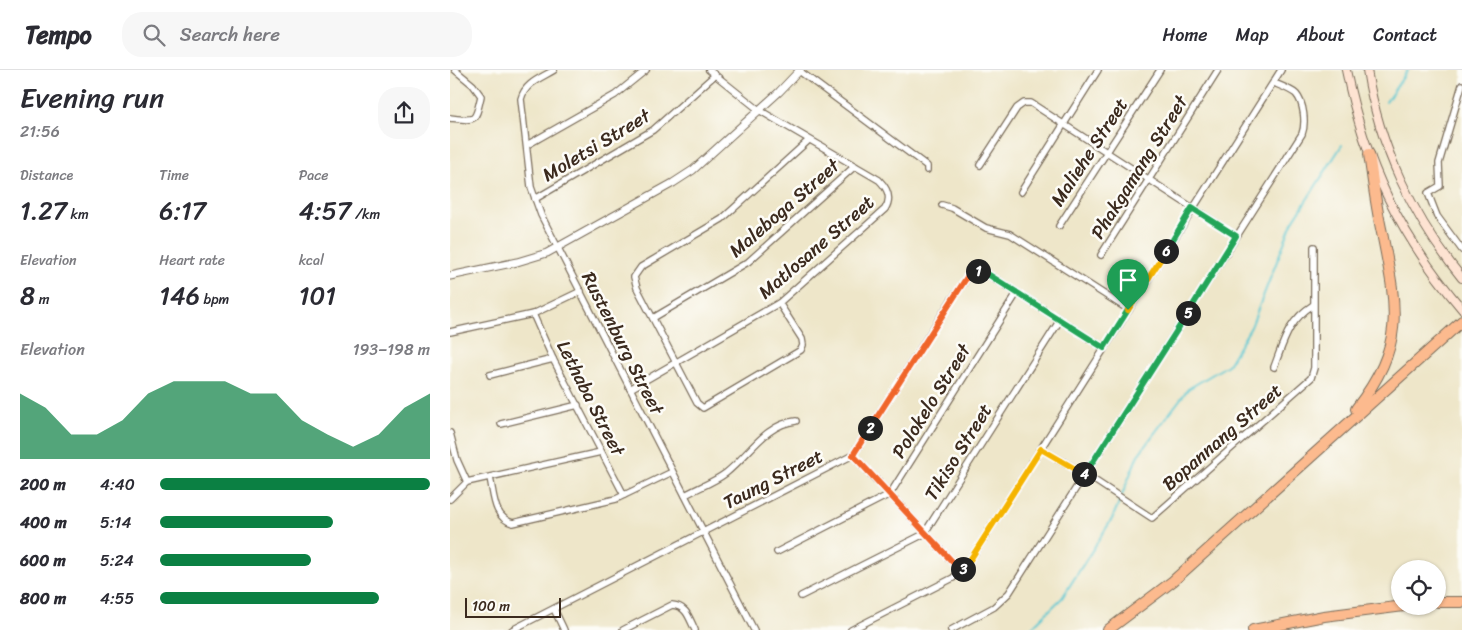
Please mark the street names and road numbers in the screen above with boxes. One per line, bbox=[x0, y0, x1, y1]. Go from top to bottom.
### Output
street label: Phakgamang Street bbox=[1081, 87, 1197, 245]
street label: Maliehe Street bbox=[1041, 91, 1137, 213]
street label: Moletsi Street bbox=[535, 99, 658, 191]
street label: Maleboga Street bbox=[721, 149, 848, 266]
street label: Matlosane Street bbox=[750, 187, 882, 307]
street label: Rustenburg Street bbox=[573, 266, 674, 422]
street label: Lethaba Street bbox=[548, 334, 635, 463]
street label: Polokelo Street bbox=[883, 336, 980, 465]
street label: Bopannang Street bbox=[1154, 375, 1290, 499]
street label: Tikiso Street bbox=[915, 397, 1001, 507]
street label: Taung Street bbox=[717, 440, 829, 518]

